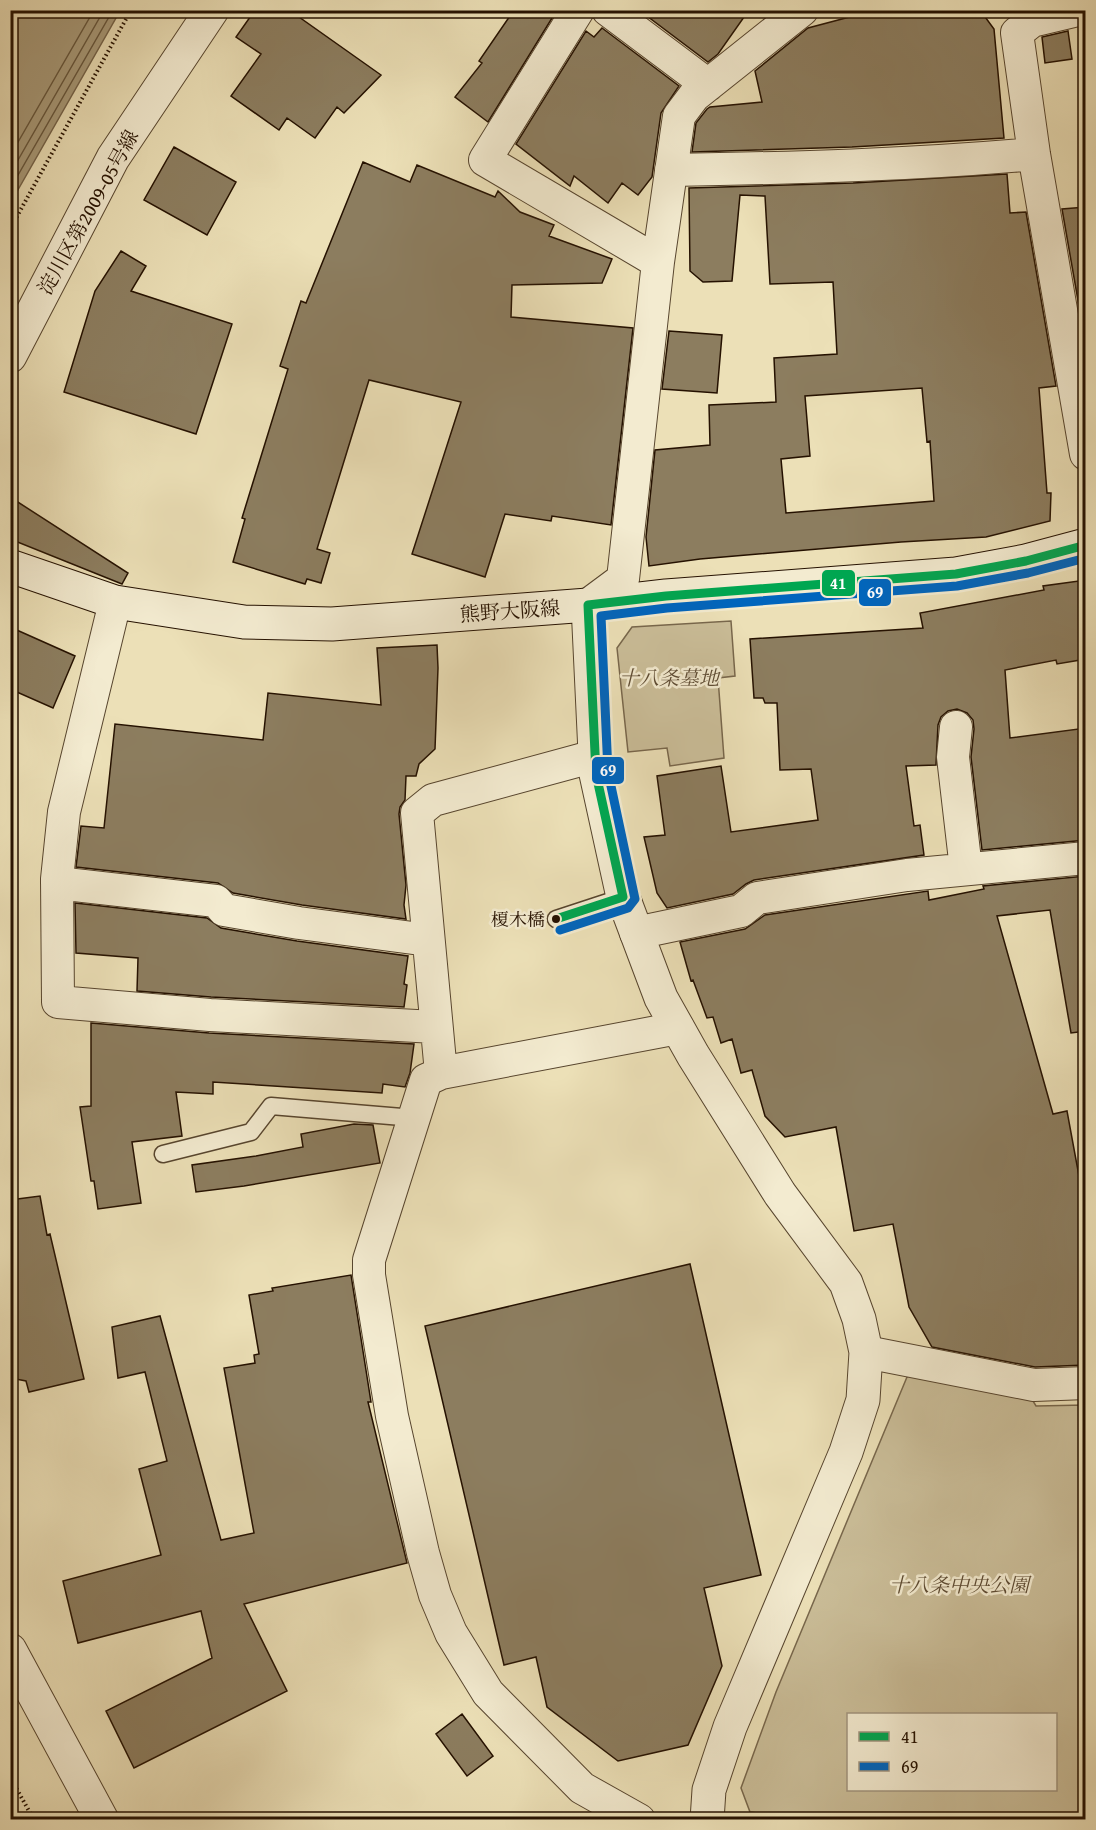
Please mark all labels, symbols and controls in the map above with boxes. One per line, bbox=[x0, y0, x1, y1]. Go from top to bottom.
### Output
street label: 淀川区第2009-05号線 bbox=[30, 124, 145, 300]
line badge: 41 bbox=[821, 569, 856, 597]
text: 41 bbox=[830, 571, 846, 595]
line badge: 69 bbox=[858, 578, 892, 607]
text: 69 bbox=[867, 580, 883, 604]
street label: 熊野大阪線 bbox=[459, 593, 561, 628]
park label: 十八条墓地 bbox=[619, 663, 721, 692]
line badge: 69 bbox=[591, 756, 625, 785]
text: 69 bbox=[600, 758, 616, 782]
place label: 榎木橋 bbox=[491, 906, 545, 933]
marker: 榎木橋 bbox=[550, 913, 562, 925]
park label: 十八条中央公園 bbox=[889, 1570, 1032, 1599]
legend bbox=[847, 1713, 1057, 1791]
text: 41 bbox=[901, 1723, 918, 1750]
text: 69 bbox=[901, 1753, 918, 1780]

